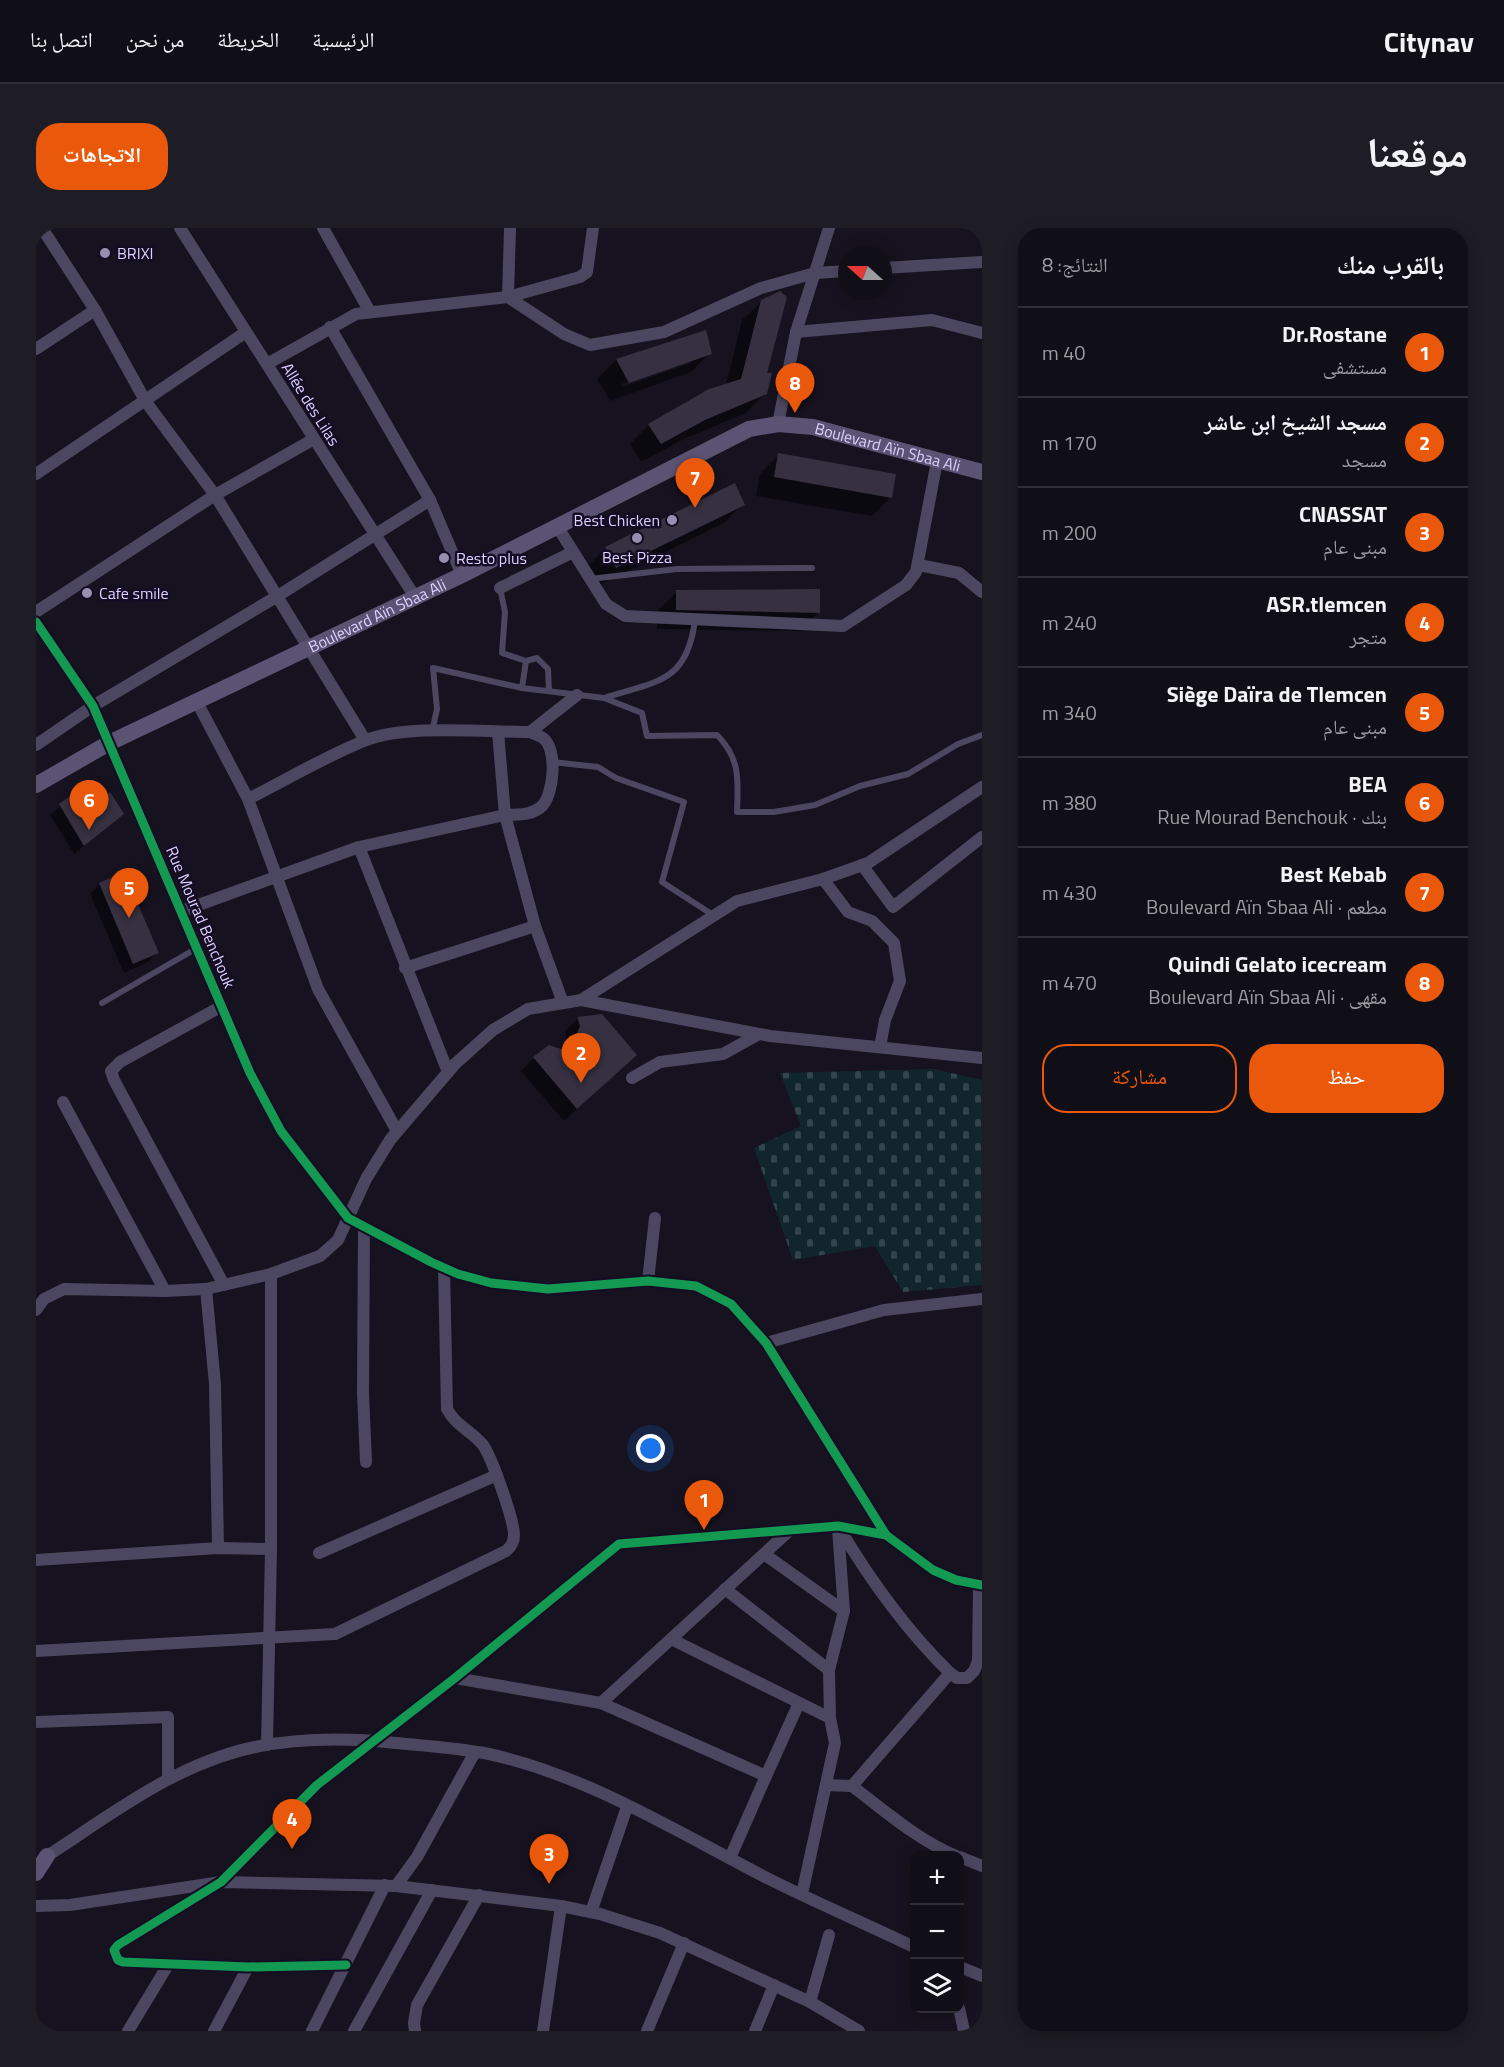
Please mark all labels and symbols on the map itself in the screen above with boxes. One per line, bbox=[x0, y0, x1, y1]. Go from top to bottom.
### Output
place label: BRIXI bbox=[117, 241, 154, 265]
marker: BRIXI bbox=[98, 246, 112, 260]
north arrow bbox=[838, 246, 892, 300]
street label: Allée des Lilas bbox=[276, 358, 346, 450]
pin: 8 bbox=[776, 364, 814, 413]
street label: Boulevard Aïn Sbaa Ali bbox=[812, 416, 963, 478]
pin: 7 bbox=[676, 458, 714, 508]
place label: Best Chicken bbox=[574, 508, 660, 532]
marker: Best Chicken bbox=[665, 513, 679, 527]
marker: Best Pizza bbox=[630, 531, 644, 545]
place label: Best Pizza bbox=[602, 545, 672, 569]
place label: Resto plus bbox=[456, 546, 527, 570]
marker: Resto plus bbox=[437, 551, 451, 565]
street label: Boulevard Aïn Sbaa Ali bbox=[304, 572, 450, 659]
place label: Cafe smile bbox=[99, 581, 169, 605]
marker: Cafe smile bbox=[80, 586, 94, 600]
pin: 6 bbox=[70, 780, 108, 830]
street label: Rue Mourad Benchouk bbox=[160, 842, 242, 992]
pin: 5 bbox=[110, 868, 148, 918]
pin: 2 bbox=[562, 1034, 600, 1083]
your location bbox=[636, 1434, 665, 1463]
pin: 1 bbox=[684, 1480, 724, 1530]
pin: 4 bbox=[272, 1800, 312, 1849]
pin: 3 bbox=[530, 1834, 568, 1884]

